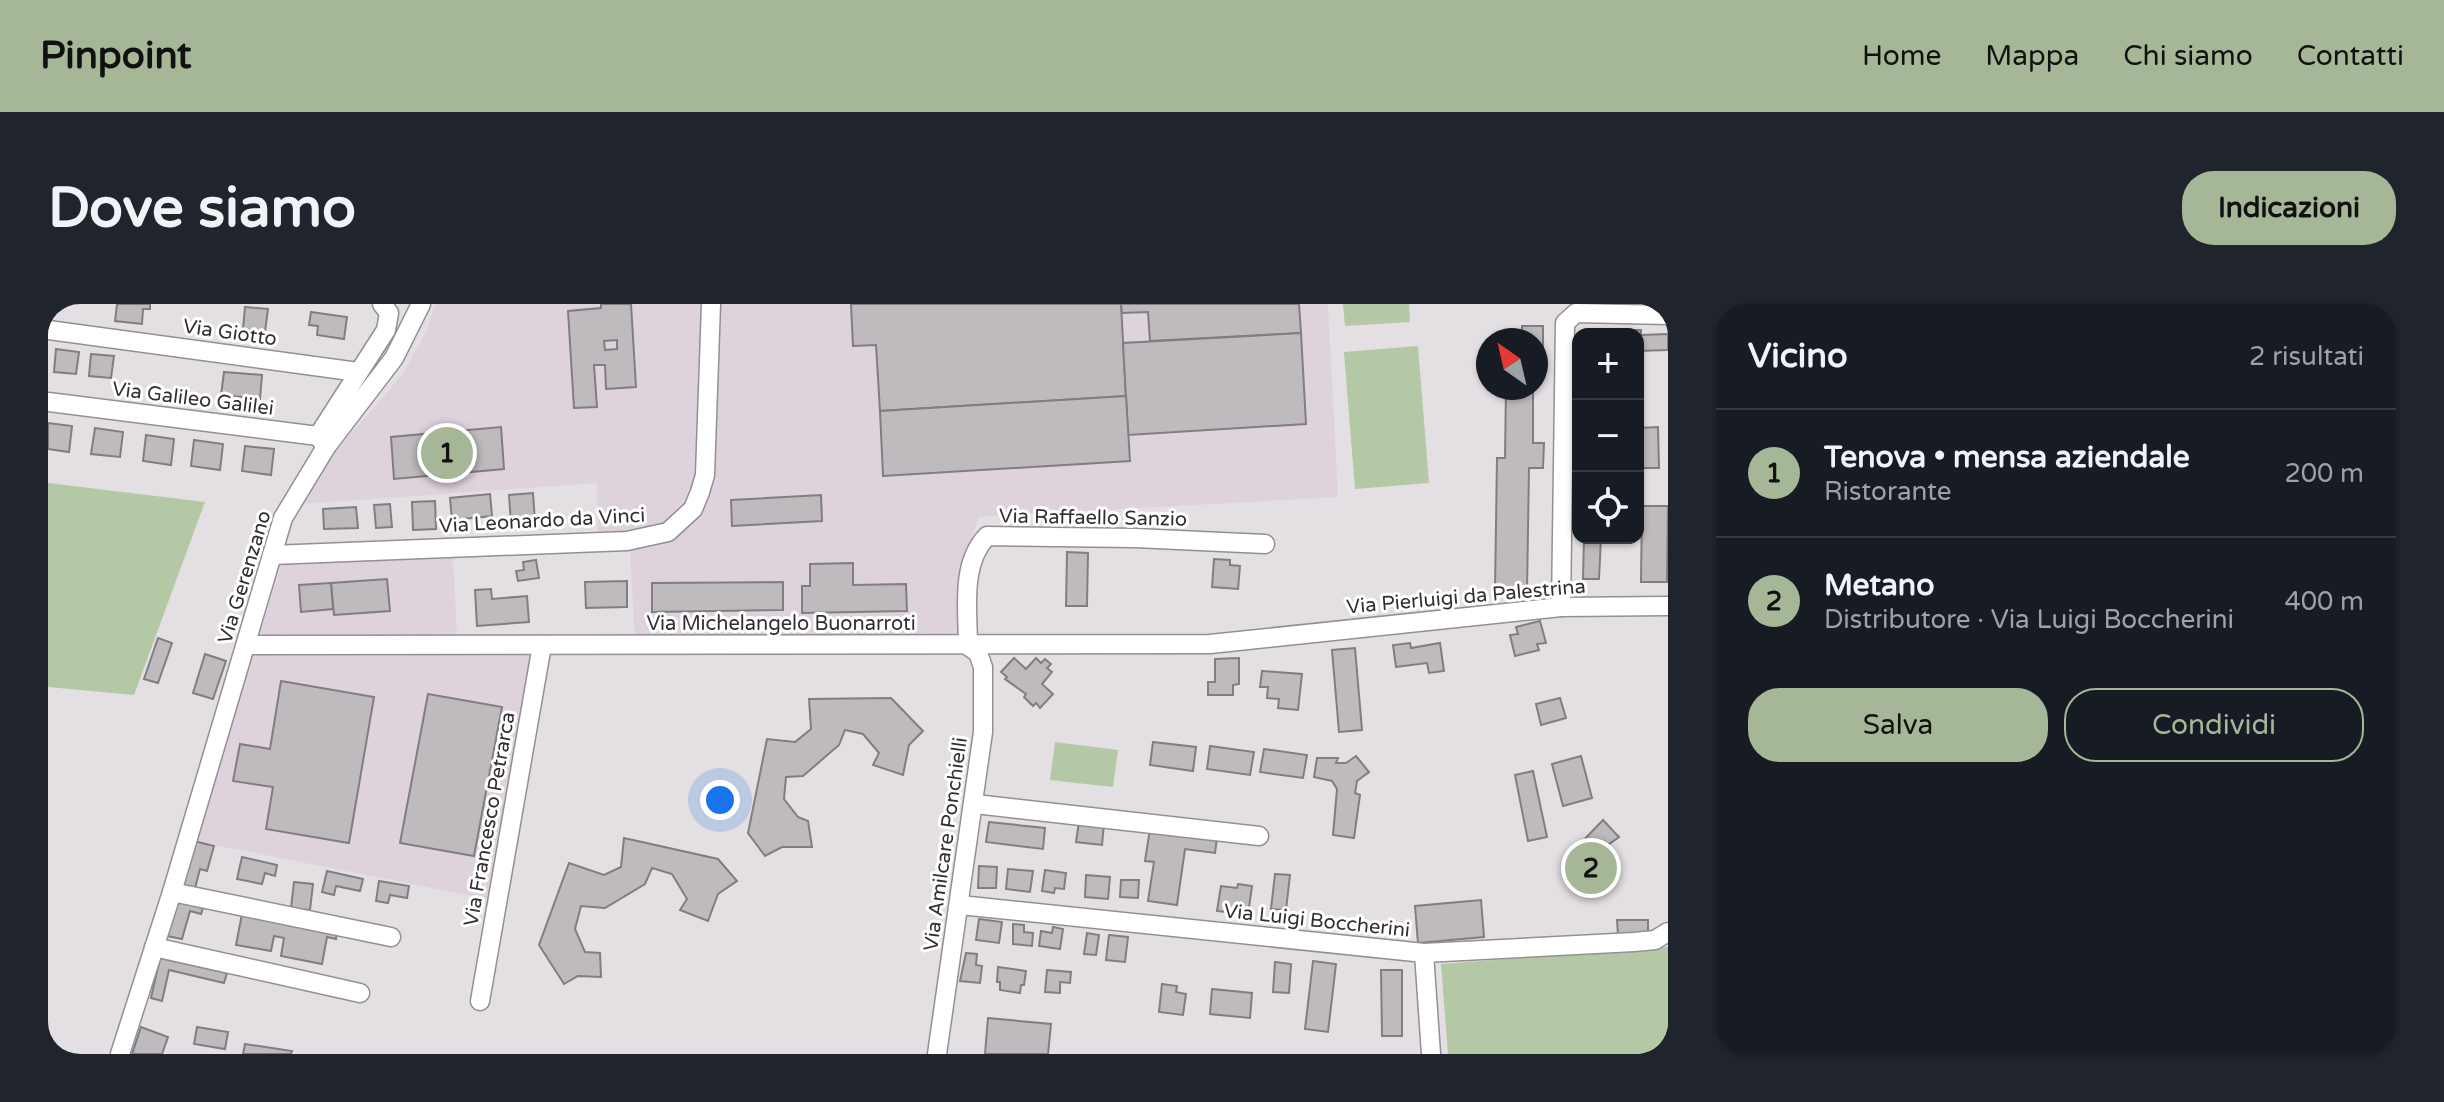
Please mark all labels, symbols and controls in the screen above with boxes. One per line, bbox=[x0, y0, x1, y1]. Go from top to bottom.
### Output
text: Pinpoint bbox=[40, 33, 192, 79]
text: Home bbox=[1862, 39, 1941, 73]
text: Mappa bbox=[1985, 39, 2079, 73]
text: Chi siamo bbox=[2123, 39, 2253, 73]
text: Contatti bbox=[2297, 39, 2404, 73]
button: Indicazioni bbox=[2182, 171, 2396, 245]
text: Dove siamo bbox=[48, 175, 356, 242]
street label: Via Giotto bbox=[181, 315, 278, 351]
north arrow bbox=[1476, 328, 1548, 400]
map controls bbox=[1572, 328, 1644, 544]
button: + bbox=[1572, 328, 1644, 400]
text: Vicino bbox=[1748, 336, 1848, 377]
text: 2 risultati bbox=[2249, 341, 2364, 372]
street label: Via Galileo Galilei bbox=[111, 377, 275, 421]
button: − bbox=[1572, 400, 1644, 472]
pin: 1 bbox=[421, 423, 473, 483]
text: Tenova • mensa aziendale bbox=[1824, 439, 2190, 476]
text: 1 bbox=[1766, 458, 1782, 489]
text: 200 m bbox=[2284, 458, 2364, 489]
button: locate bbox=[1572, 472, 1644, 544]
text: Ristorante bbox=[1824, 476, 1951, 507]
street label: Via Leonardo da Vinci bbox=[438, 504, 646, 538]
street label: Via Raffaello Sanzio bbox=[999, 504, 1187, 532]
street label: Via Gerenzano bbox=[213, 508, 277, 647]
text: Metano bbox=[1824, 567, 1934, 604]
street label: Via Pierluigi da Palestrina bbox=[1345, 575, 1587, 619]
text: 2 bbox=[1766, 586, 1782, 617]
text: 400 m bbox=[2284, 586, 2364, 617]
text: Distributore · Via Luigi Boccherini bbox=[1824, 604, 2234, 635]
street label: Via Michelangelo Buonarroti bbox=[646, 612, 916, 636]
button: Salva bbox=[1748, 688, 2048, 762]
button: Condividi bbox=[2064, 688, 2364, 762]
street label: Via Francesco Petrarca bbox=[459, 710, 521, 928]
street label: Via Amilcare Ponchielli bbox=[919, 736, 973, 953]
your location bbox=[700, 780, 740, 820]
pin: 2 bbox=[1565, 838, 1617, 898]
street label: Via Luigi Boccherini bbox=[1223, 899, 1411, 943]

